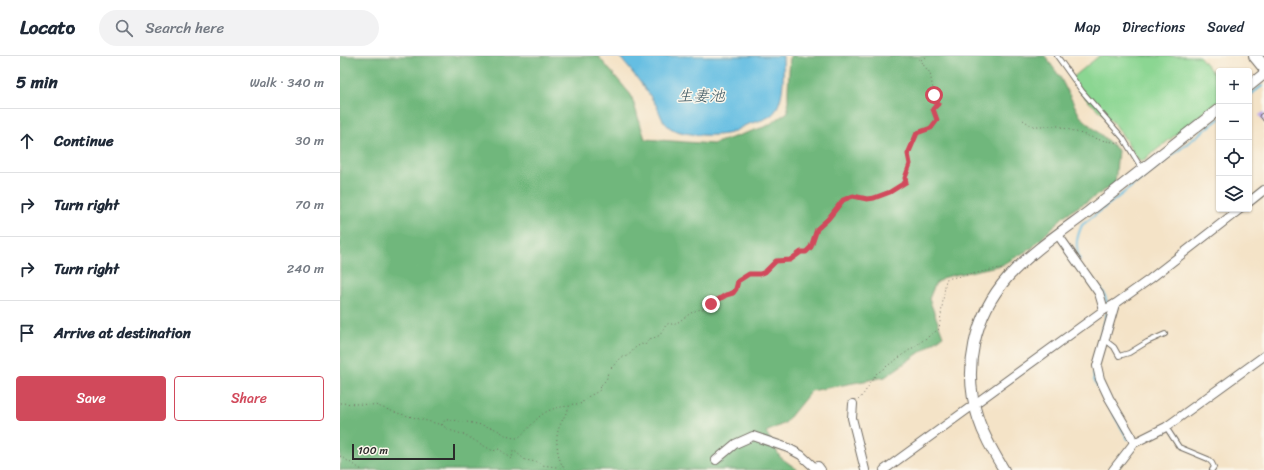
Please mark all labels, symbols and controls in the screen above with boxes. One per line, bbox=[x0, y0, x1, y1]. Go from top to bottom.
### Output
search box bbox=[99, 10, 379, 46]
text: Locato bbox=[20, 11, 75, 44]
text: Search here bbox=[145, 15, 224, 41]
text: Map bbox=[1074, 15, 1100, 40]
text: Directions bbox=[1122, 15, 1185, 40]
text: Saved bbox=[1207, 15, 1244, 40]
icon: search bbox=[113, 17, 135, 39]
text: 5 min bbox=[16, 67, 58, 97]
map controls bbox=[1216, 68, 1252, 212]
button: + bbox=[1216, 68, 1252, 104]
text: Walk · 340 m bbox=[250, 71, 324, 94]
water label: 生妻池 bbox=[677, 81, 726, 110]
route start bbox=[925, 86, 943, 104]
button: − bbox=[1216, 104, 1252, 140]
text: Continue bbox=[54, 128, 114, 154]
text: 30 m bbox=[295, 129, 324, 152]
icon: ahead bbox=[16, 130, 38, 152]
button: locate bbox=[1216, 140, 1252, 176]
button: layers bbox=[1216, 176, 1252, 212]
text: Turn right bbox=[54, 192, 119, 218]
text: 70 m bbox=[295, 193, 324, 216]
icon: right bbox=[16, 194, 38, 216]
text: Turn right bbox=[54, 256, 119, 282]
text: 240 m bbox=[287, 257, 324, 280]
icon: right bbox=[16, 258, 38, 280]
route end bbox=[702, 295, 720, 313]
text: Arrive at destination bbox=[54, 320, 191, 346]
icon: arrive bbox=[16, 322, 38, 344]
button: Save bbox=[16, 376, 166, 421]
button: Share bbox=[174, 376, 324, 421]
text: 100 m bbox=[358, 441, 388, 460]
scale bar bbox=[352, 442, 455, 461]

